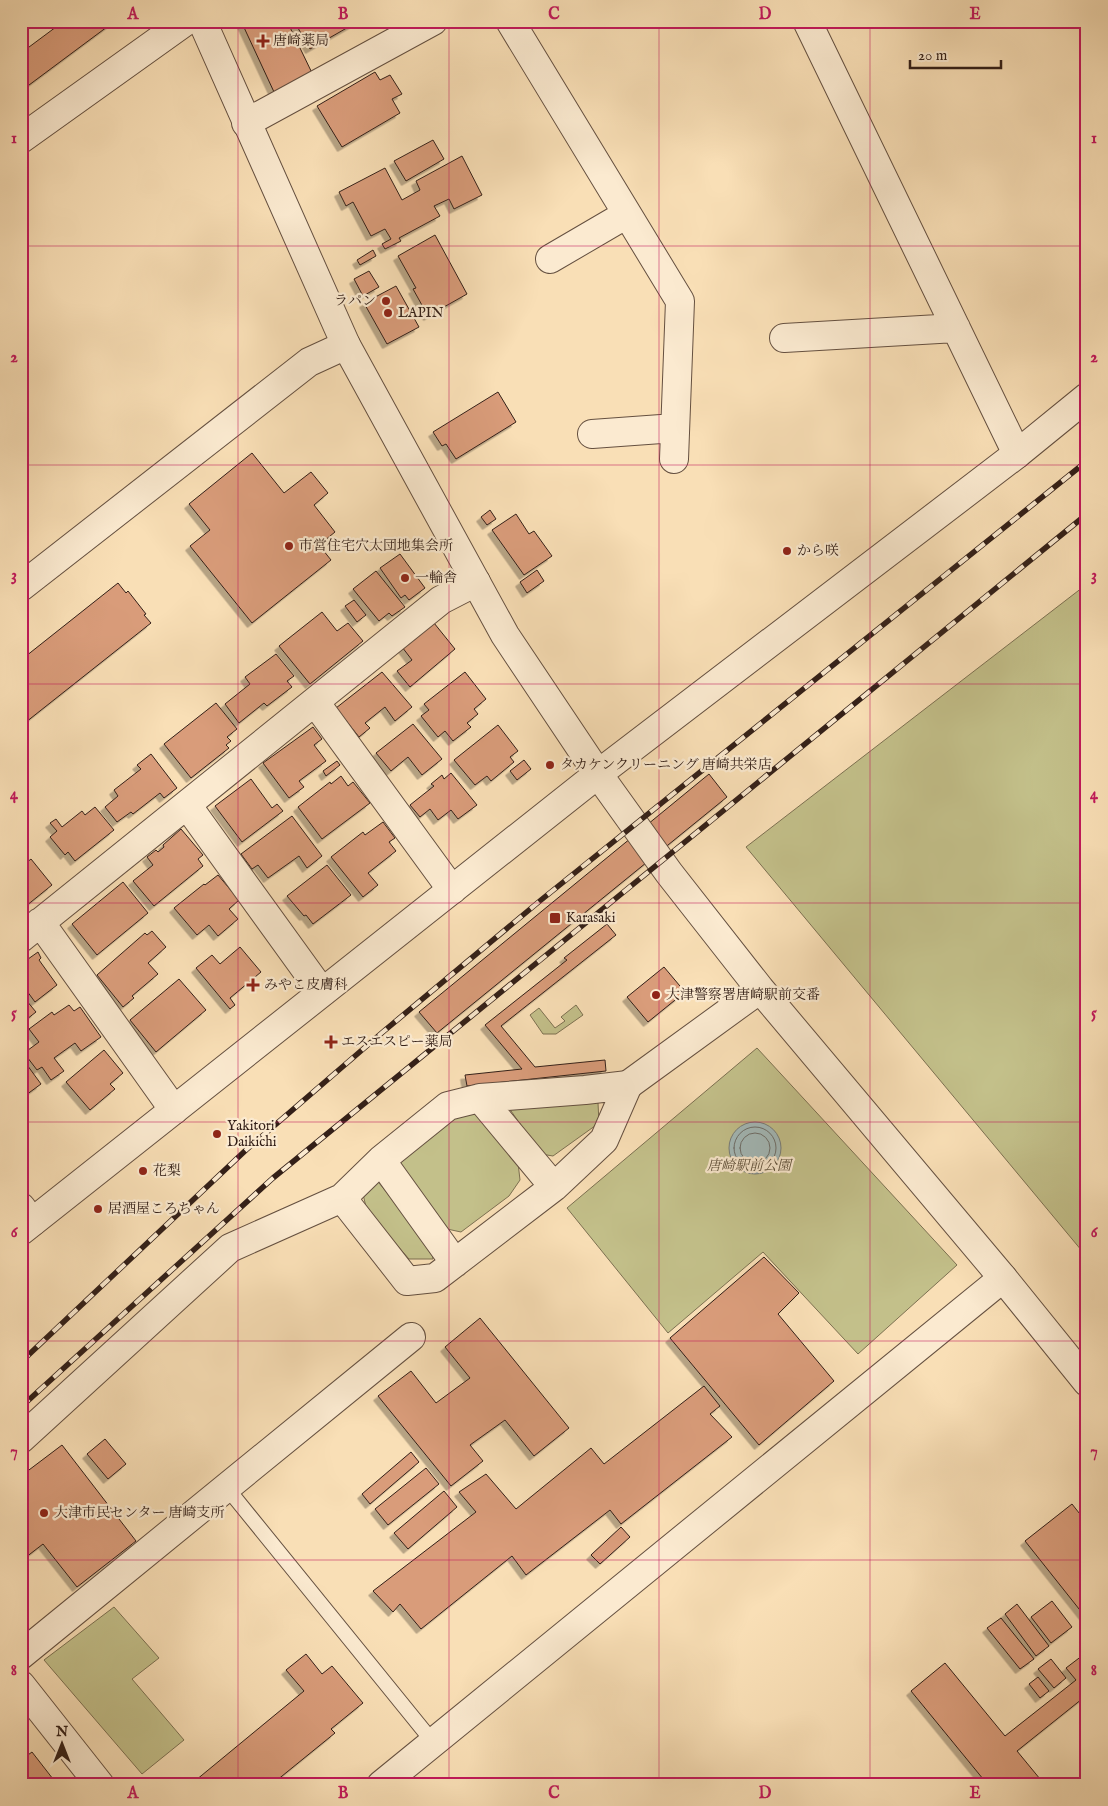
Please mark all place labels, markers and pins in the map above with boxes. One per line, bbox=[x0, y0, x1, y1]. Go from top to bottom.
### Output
place label: 唐崎薬局 bbox=[273, 32, 329, 50]
marker: 唐崎薬局 bbox=[257, 35, 269, 47]
place label: ラパン bbox=[334, 292, 376, 310]
marker: ラパン bbox=[380, 295, 392, 307]
place label: LAPIN bbox=[398, 304, 444, 322]
marker: LAPIN bbox=[382, 307, 394, 319]
place label: 市営住宅穴太団地集会所 bbox=[299, 537, 453, 555]
marker: 市営住宅穴太団地集会所 bbox=[283, 540, 295, 552]
place label: から咲 bbox=[797, 542, 839, 560]
marker: から咲 bbox=[781, 545, 793, 557]
place label: 一輪舎 bbox=[415, 569, 457, 587]
marker: 一輪舎 bbox=[399, 572, 411, 584]
place label: タカケンクリーニング 唐崎共栄店 bbox=[560, 756, 772, 774]
marker: タカケンクリーニング 唐崎共栄店 bbox=[544, 759, 556, 771]
place label: Karasaki bbox=[566, 909, 616, 927]
marker: Karasaki bbox=[548, 911, 562, 925]
place label: みやこ皮膚科 bbox=[264, 976, 348, 994]
marker: みやこ皮膚科 bbox=[246, 978, 260, 992]
place label: 大津警察署唐崎駅前交番 bbox=[666, 986, 820, 1004]
marker: 大津警察署唐崎駅前交番 bbox=[650, 989, 662, 1001]
place label: エスエスピー薬局 bbox=[341, 1033, 452, 1051]
marker: エスエスピー薬局 bbox=[325, 1036, 337, 1048]
place label: Yakitori Daikichi bbox=[227, 1117, 277, 1151]
marker: Yakitori Daikichi bbox=[211, 1128, 223, 1140]
place label: 花梨 bbox=[153, 1162, 181, 1180]
marker: 花梨 bbox=[137, 1165, 149, 1177]
place label: 居酒屋ころちゃん bbox=[108, 1200, 220, 1218]
marker: 居酒屋ころちゃん bbox=[92, 1203, 104, 1215]
place label: 大津市民センター 唐崎支所 bbox=[54, 1504, 225, 1522]
marker: 大津市民センター 唐崎支所 bbox=[38, 1507, 50, 1519]

